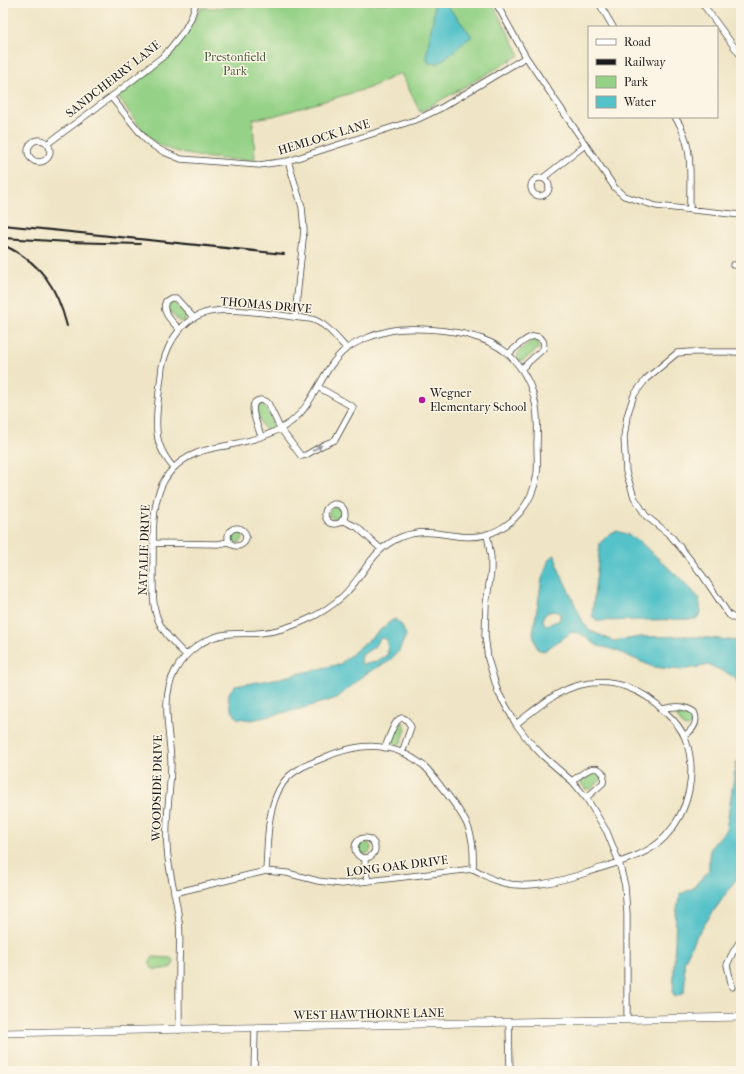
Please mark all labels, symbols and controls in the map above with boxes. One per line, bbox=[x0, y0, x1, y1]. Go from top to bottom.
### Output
legend bbox=[588, 26, 718, 118]
text: Road bbox=[624, 35, 651, 49]
street label: SANDCHERRY LANE bbox=[63, 38, 163, 120]
park label: Prestonfield Park bbox=[204, 50, 267, 78]
text: Railway bbox=[624, 55, 666, 69]
text: Park bbox=[624, 75, 649, 89]
text: Water bbox=[623, 95, 657, 109]
street label: HEMLOCK LANE bbox=[276, 116, 372, 158]
street label: THOMAS DRIVE bbox=[220, 294, 312, 316]
place label: Wegner Elementary School bbox=[429, 386, 527, 414]
marker: Wegner Elementary School bbox=[417, 395, 427, 405]
one-way arrow bbox=[311, 445, 323, 452]
street label: NATALIE DRIVE bbox=[135, 504, 153, 596]
street label: WOODSIDE DRIVE bbox=[149, 734, 165, 843]
street label: LONG OAK DRIVE bbox=[345, 853, 449, 879]
street label: WEST HAWTHORNE LANE bbox=[293, 1006, 444, 1022]

